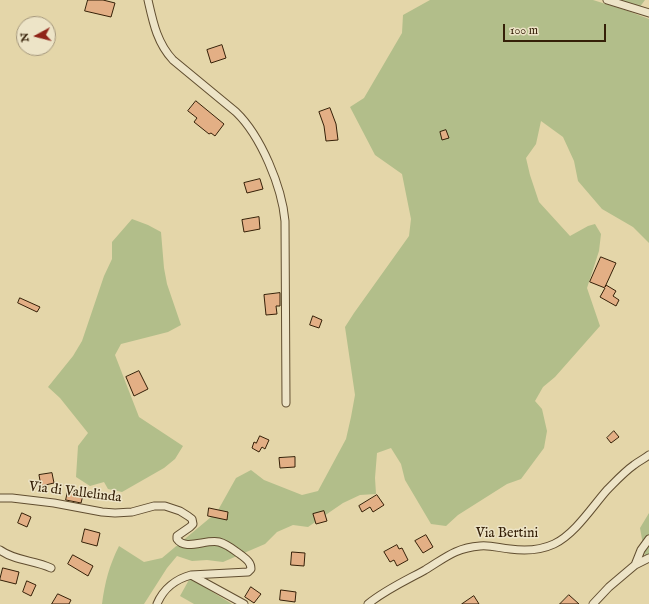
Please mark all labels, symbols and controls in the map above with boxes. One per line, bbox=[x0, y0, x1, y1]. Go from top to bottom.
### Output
north arrow bbox=[16, 16, 56, 56]
scale bar bbox=[505, 16, 608, 42]
text: 100 m bbox=[510, 23, 538, 38]
text: N bbox=[18, 32, 33, 43]
street label: Via di Vallelinda bbox=[28, 479, 122, 507]
street label: Via Bertini bbox=[476, 526, 538, 542]

